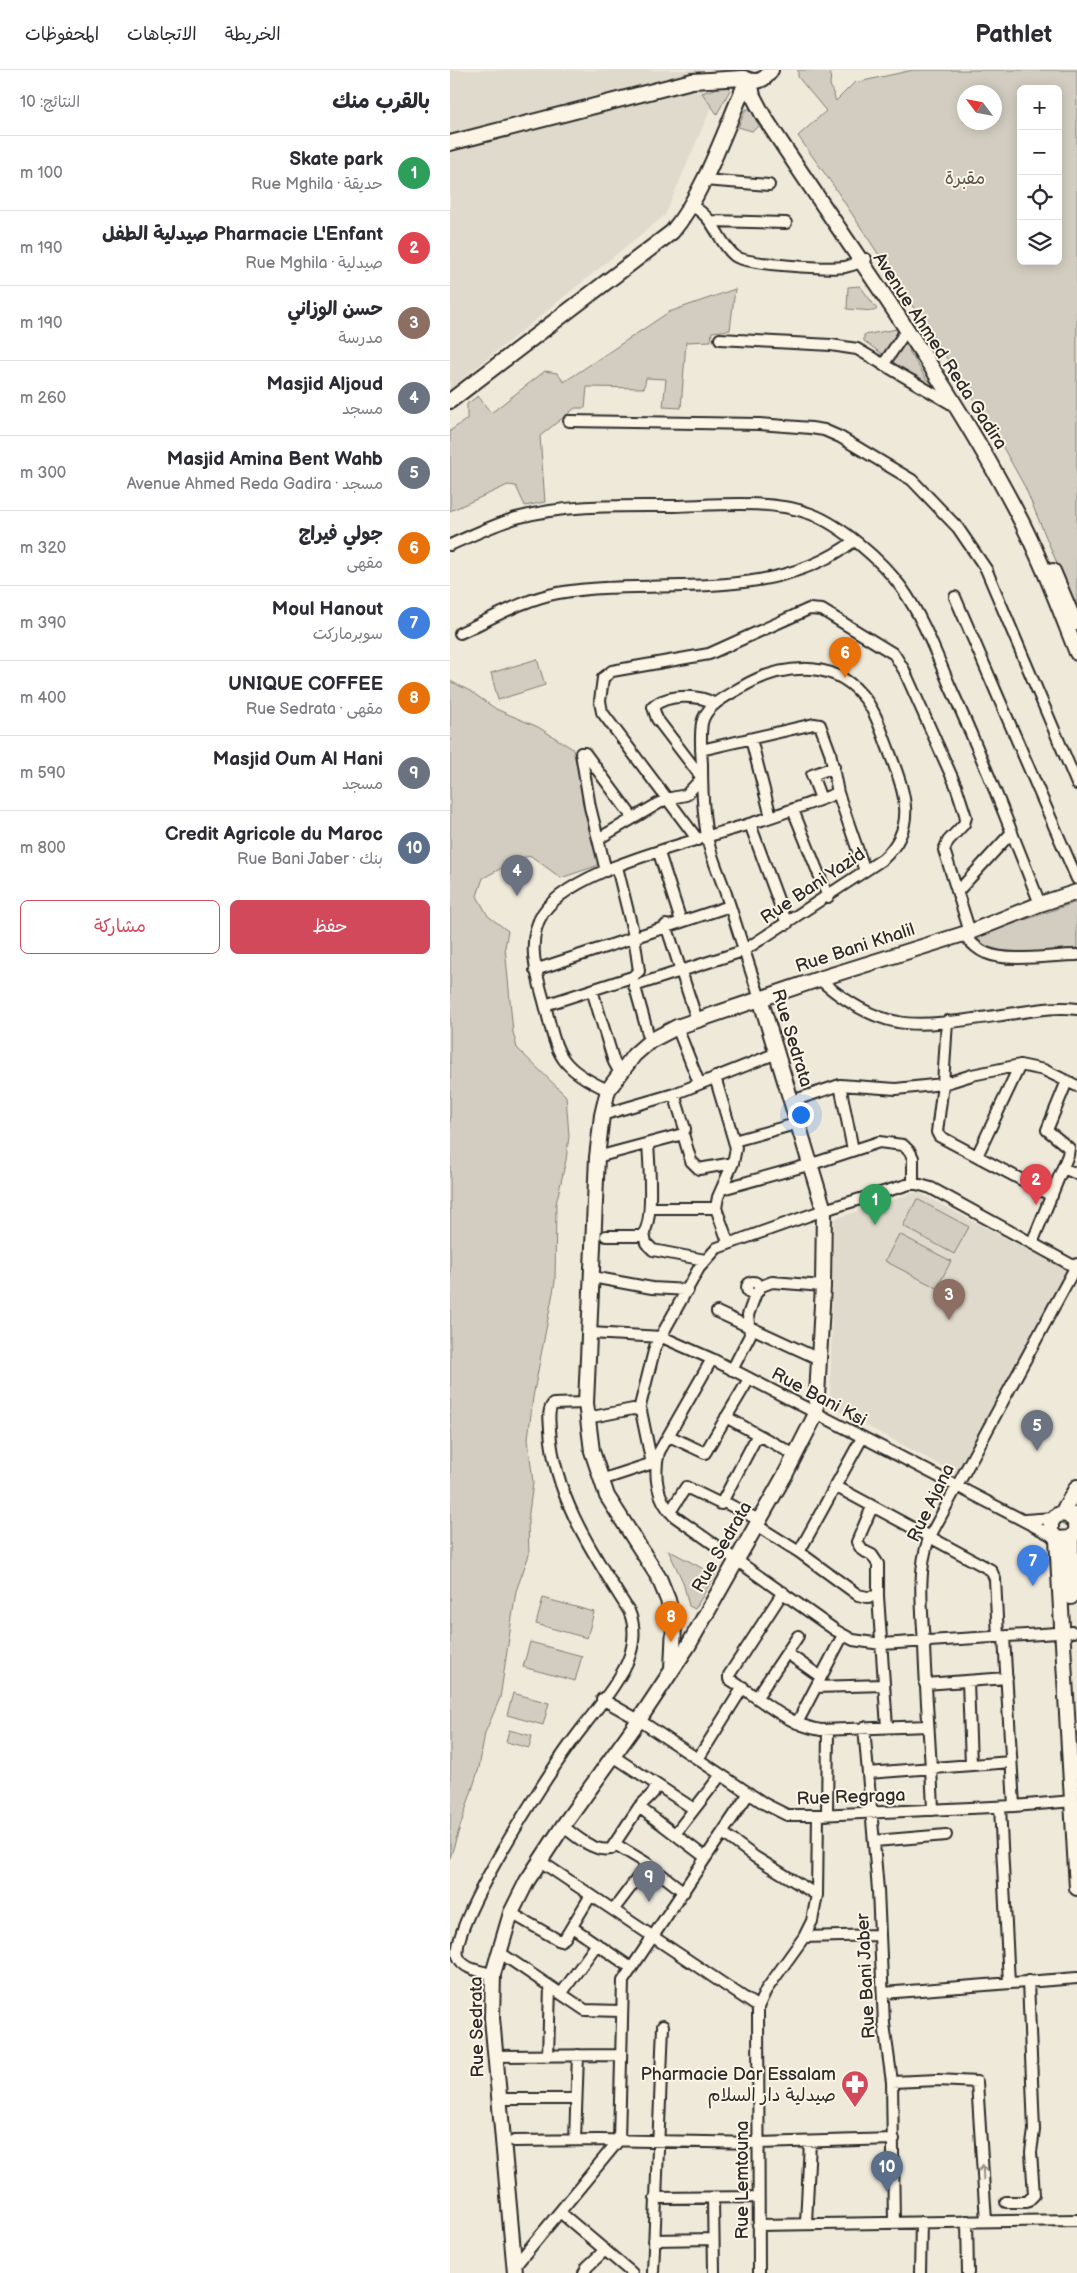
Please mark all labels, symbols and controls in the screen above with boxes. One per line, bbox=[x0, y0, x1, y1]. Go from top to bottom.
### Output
text: Pathlet bbox=[975, 20, 1052, 49]
text: المحفوظات bbox=[25, 24, 99, 45]
text: الاتجاهات bbox=[127, 24, 197, 45]
text: الخريطة bbox=[225, 24, 281, 45]
north arrow bbox=[957, 85, 1002, 130]
map controls bbox=[1017, 85, 1062, 265]
button: + bbox=[1017, 85, 1062, 130]
text: بالقرب منك bbox=[332, 89, 430, 114]
text: النتائج: 10 bbox=[20, 93, 80, 112]
button: − bbox=[1017, 130, 1062, 175]
text: Skate park bbox=[290, 148, 383, 171]
text: 100 m bbox=[20, 164, 63, 183]
text: 1 bbox=[411, 164, 417, 183]
park label: مقبرة bbox=[945, 168, 985, 189]
text: حديقة · Rue Mghila bbox=[251, 175, 383, 194]
button: locate bbox=[1017, 175, 1062, 220]
button: layers bbox=[1017, 220, 1062, 265]
text: Pharmacie L'Enfant صيدلية الطفل bbox=[102, 223, 383, 246]
text: 190 m bbox=[20, 239, 62, 258]
text: 2 bbox=[409, 239, 419, 258]
street label: Avenue Ahmed Reda Gadira bbox=[868, 249, 1012, 453]
text: صيدلية · Rue Mghila bbox=[245, 254, 383, 273]
text: حسن الوزاني bbox=[287, 298, 383, 321]
text: 190 m bbox=[20, 314, 62, 333]
text: 3 bbox=[409, 314, 419, 333]
text: مدرسة bbox=[338, 329, 383, 348]
text: Masjid Aljoud bbox=[266, 373, 383, 396]
text: 260 m bbox=[20, 389, 66, 408]
text: 4 bbox=[409, 389, 419, 408]
text: مسجد bbox=[342, 400, 383, 419]
text: Masjid Amina Bent Wahb bbox=[167, 448, 383, 471]
text: 300 m bbox=[20, 464, 66, 483]
text: 5 bbox=[409, 464, 419, 483]
text: مسجد · Avenue Ahmed Reda Gadira bbox=[127, 475, 383, 494]
text: جولي فيراج bbox=[298, 523, 383, 546]
text: 320 m bbox=[20, 539, 66, 558]
text: 6 bbox=[409, 539, 419, 558]
text: مقهى bbox=[346, 554, 383, 573]
text: Moul Hanout bbox=[272, 598, 383, 621]
text: 390 m bbox=[20, 614, 66, 633]
text: 7 bbox=[410, 614, 418, 633]
text: سوبرماركت bbox=[313, 625, 383, 644]
pin: 6 bbox=[829, 637, 861, 678]
text: UNIQUE COFFEE bbox=[228, 673, 383, 696]
text: 400 m bbox=[20, 689, 66, 708]
text: 8 bbox=[409, 689, 419, 708]
text: مقهى · Rue Sedrata bbox=[246, 700, 383, 719]
text: Masjid Oum Al Hani bbox=[213, 748, 383, 771]
text: 590 m bbox=[20, 764, 65, 783]
text: 9 bbox=[409, 764, 419, 783]
text: مسجد bbox=[342, 775, 383, 794]
text: Credit Agricole du Maroc bbox=[165, 823, 383, 846]
text: 800 m bbox=[20, 839, 66, 858]
text: 10 bbox=[406, 839, 422, 858]
street label: Rue Bani Yazid bbox=[757, 843, 869, 929]
text: بنك · Rue Bani Jaber bbox=[237, 850, 383, 869]
pin: 4 bbox=[501, 855, 533, 896]
button: مشاركة bbox=[20, 900, 220, 954]
button: حفظ bbox=[230, 900, 430, 954]
street label: Rue Bani Khalil bbox=[793, 919, 917, 977]
street label: Rue Sedrata bbox=[767, 986, 817, 1090]
your location bbox=[788, 1102, 814, 1128]
pin: 2 bbox=[1020, 1164, 1052, 1205]
pin: 1 bbox=[859, 1184, 891, 1225]
pin: 3 bbox=[933, 1279, 965, 1320]
street label: Rue Bani Ksi bbox=[768, 1363, 870, 1431]
pin: 5 bbox=[1021, 1410, 1053, 1451]
street label: Rue Ajana bbox=[903, 1461, 959, 1545]
street label: Rue Sedrata bbox=[688, 1498, 756, 1596]
pin: 7 bbox=[1017, 1545, 1049, 1586]
pin: 8 bbox=[655, 1601, 687, 1642]
street label: Rue Regraga bbox=[796, 1785, 906, 1809]
pin: 9 bbox=[633, 1861, 665, 1902]
street label: Rue Bani Jaber bbox=[852, 1912, 880, 2039]
street label: Rue Sedrata bbox=[466, 1976, 488, 2078]
place label: Pharmacie Dar Essalam صيدلية دار السلام bbox=[640, 2064, 836, 2109]
pharmacy icon: Pharmacie Dar Essalam صيدلية دار السلام bbox=[840, 2069, 870, 2108]
street label: Rue Lemtouna bbox=[732, 2120, 753, 2240]
pin: 10 bbox=[871, 2151, 903, 2192]
one-way arrow bbox=[978, 2164, 988, 2180]

